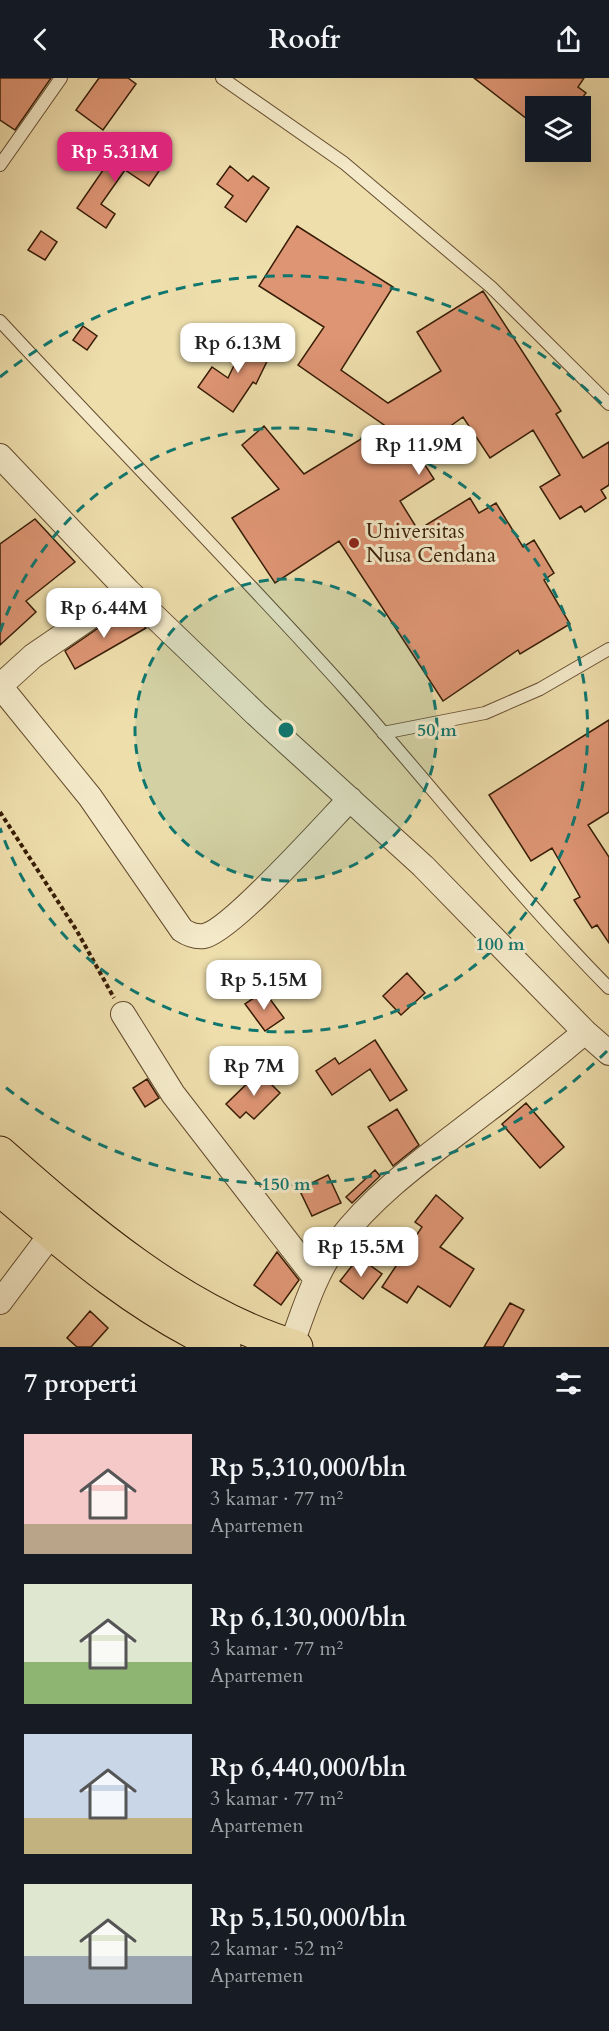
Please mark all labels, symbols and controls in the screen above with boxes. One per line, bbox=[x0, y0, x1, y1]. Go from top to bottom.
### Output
text: Roofr bbox=[269, 21, 340, 58]
icon: back bbox=[24, 23, 57, 56]
icon: share bbox=[552, 23, 585, 56]
map controls bbox=[525, 96, 591, 162]
button: layers bbox=[525, 96, 591, 162]
pin: Rp 5.31M bbox=[53, 132, 177, 183]
text: Rp 5.31M bbox=[71, 138, 159, 165]
pin: Rp 6.13M bbox=[176, 323, 300, 374]
text: Rp 6.13M bbox=[194, 329, 282, 356]
pin: Rp 11.9M bbox=[357, 425, 481, 476]
text: Rp 11.9M bbox=[375, 431, 463, 458]
place label: Universitas Nusa Cendana bbox=[366, 517, 496, 570]
marker: Universitas Nusa Cendana bbox=[347, 536, 361, 550]
pin: Rp 6.44M bbox=[42, 588, 166, 639]
text: Rp 6.44M bbox=[60, 594, 148, 621]
text: 50 m bbox=[417, 718, 457, 743]
centre of rings bbox=[276, 720, 296, 740]
text: 100 m bbox=[475, 932, 525, 957]
pin: Rp 5.15M bbox=[202, 960, 326, 1011]
text: Rp 5.15M bbox=[220, 966, 308, 993]
pin: Rp 7M bbox=[212, 1046, 296, 1097]
text: Rp 7M bbox=[223, 1052, 285, 1079]
text: 150 m bbox=[261, 1172, 311, 1197]
pin: Rp 15.5M bbox=[299, 1227, 423, 1278]
text: Rp 15.5M bbox=[317, 1233, 405, 1260]
text: 7 properti bbox=[24, 1366, 137, 1401]
icon: filters bbox=[552, 1367, 585, 1400]
text: Rp 5,310,000/bln bbox=[210, 1450, 407, 1485]
icon: home bbox=[72, 1458, 144, 1530]
text: 3 kamar · 77 m² bbox=[210, 1485, 343, 1512]
text: Apartemen bbox=[210, 1512, 304, 1539]
text: Rp 6,130,000/bln bbox=[210, 1600, 407, 1635]
icon: home bbox=[72, 1608, 144, 1680]
text: 3 kamar · 77 m² bbox=[210, 1635, 343, 1662]
text: Apartemen bbox=[210, 1662, 304, 1689]
text: Rp 6,440,000/bln bbox=[210, 1750, 407, 1785]
icon: home bbox=[72, 1758, 144, 1830]
text: 3 kamar · 77 m² bbox=[210, 1785, 343, 1812]
text: Apartemen bbox=[210, 1812, 304, 1839]
text: Rp 5,150,000/bln bbox=[210, 1900, 407, 1935]
icon: home bbox=[72, 1908, 144, 1980]
text: 2 kamar · 52 m² bbox=[210, 1935, 343, 1962]
text: Apartemen bbox=[210, 1962, 304, 1989]

